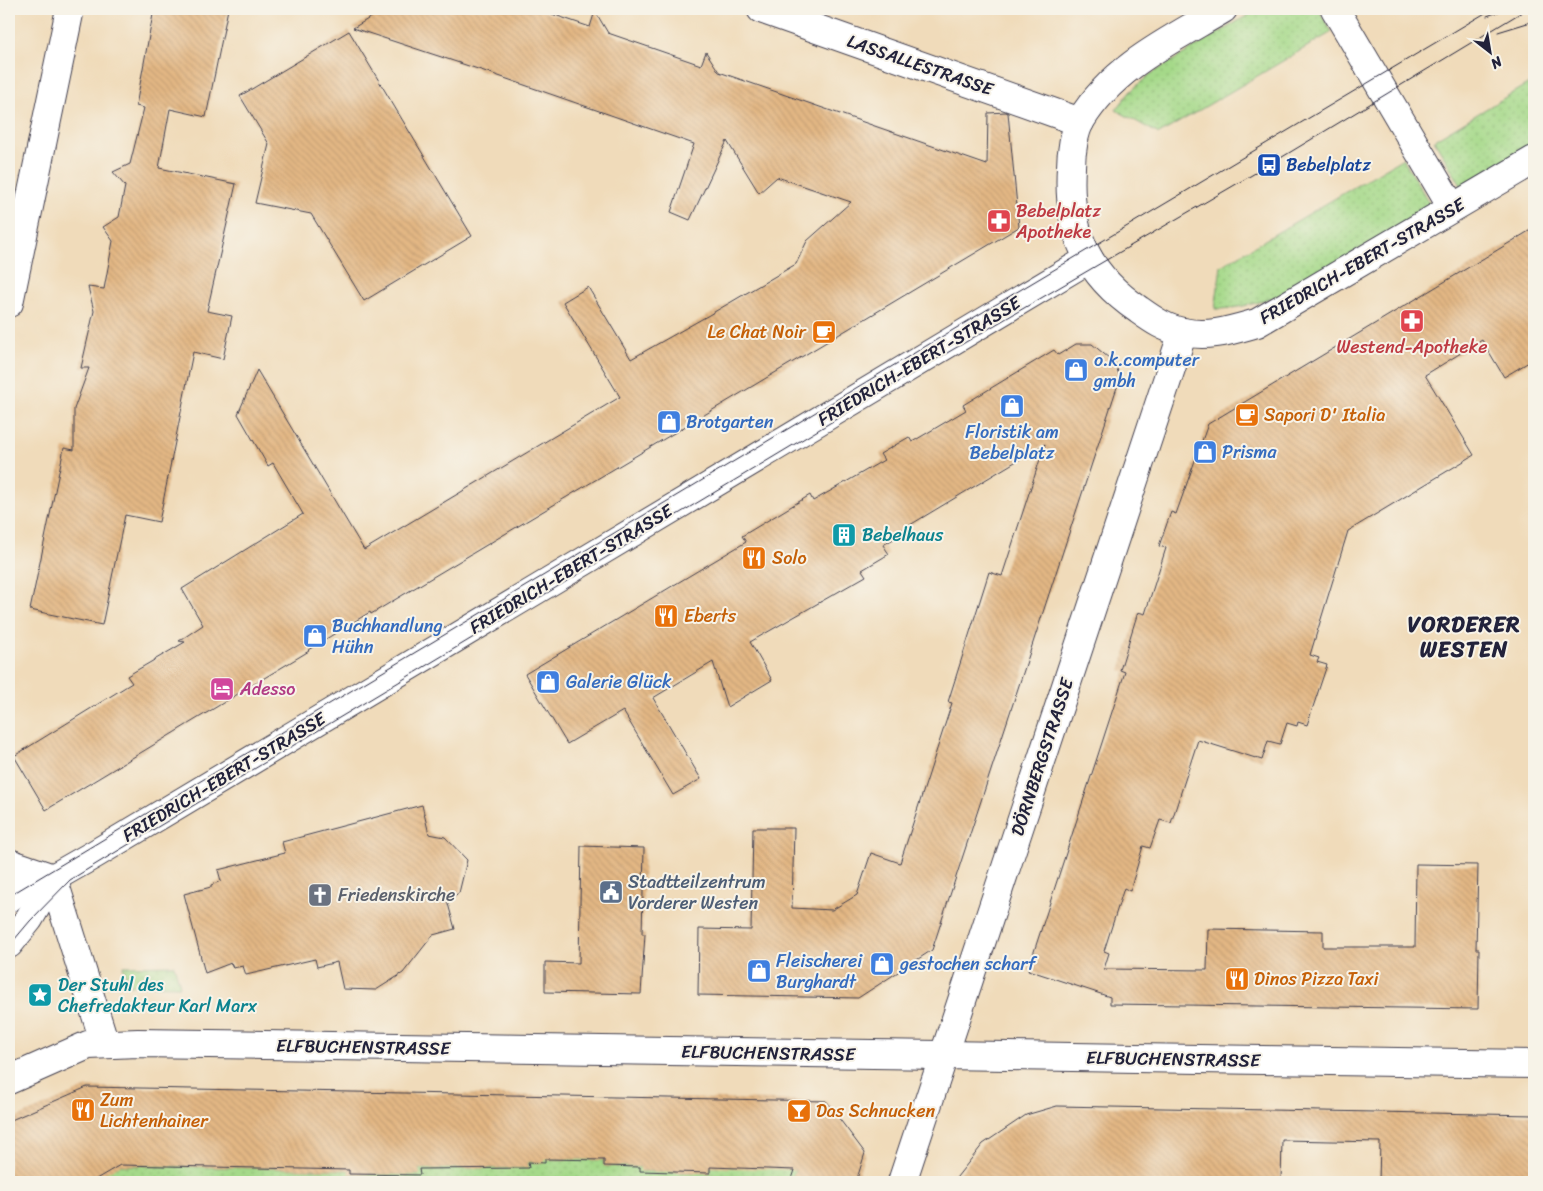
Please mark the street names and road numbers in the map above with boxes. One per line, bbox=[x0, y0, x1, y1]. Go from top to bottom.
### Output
street label: LASSALLESTRASSE bbox=[843, 25, 998, 105]
street label: FRIEDRICH-EBERT-STRASSE bbox=[1253, 188, 1472, 333]
street label: FRIEDRICH-EBERT-STRASSE bbox=[811, 287, 1028, 435]
street label: FRIEDRICH-EBERT-STRASSE bbox=[463, 495, 680, 643]
street label: DÖRNBERGSTRASSE bbox=[1001, 673, 1083, 840]
street label: FRIEDRICH-EBERT-STRASSE bbox=[116, 703, 333, 851]
street label: ELFBUCHENSTRASSE bbox=[276, 1029, 451, 1065]
street label: ELFBUCHENSTRASSE bbox=[681, 1035, 856, 1071]
street label: ELFBUCHENSTRASSE bbox=[1086, 1041, 1261, 1077]

